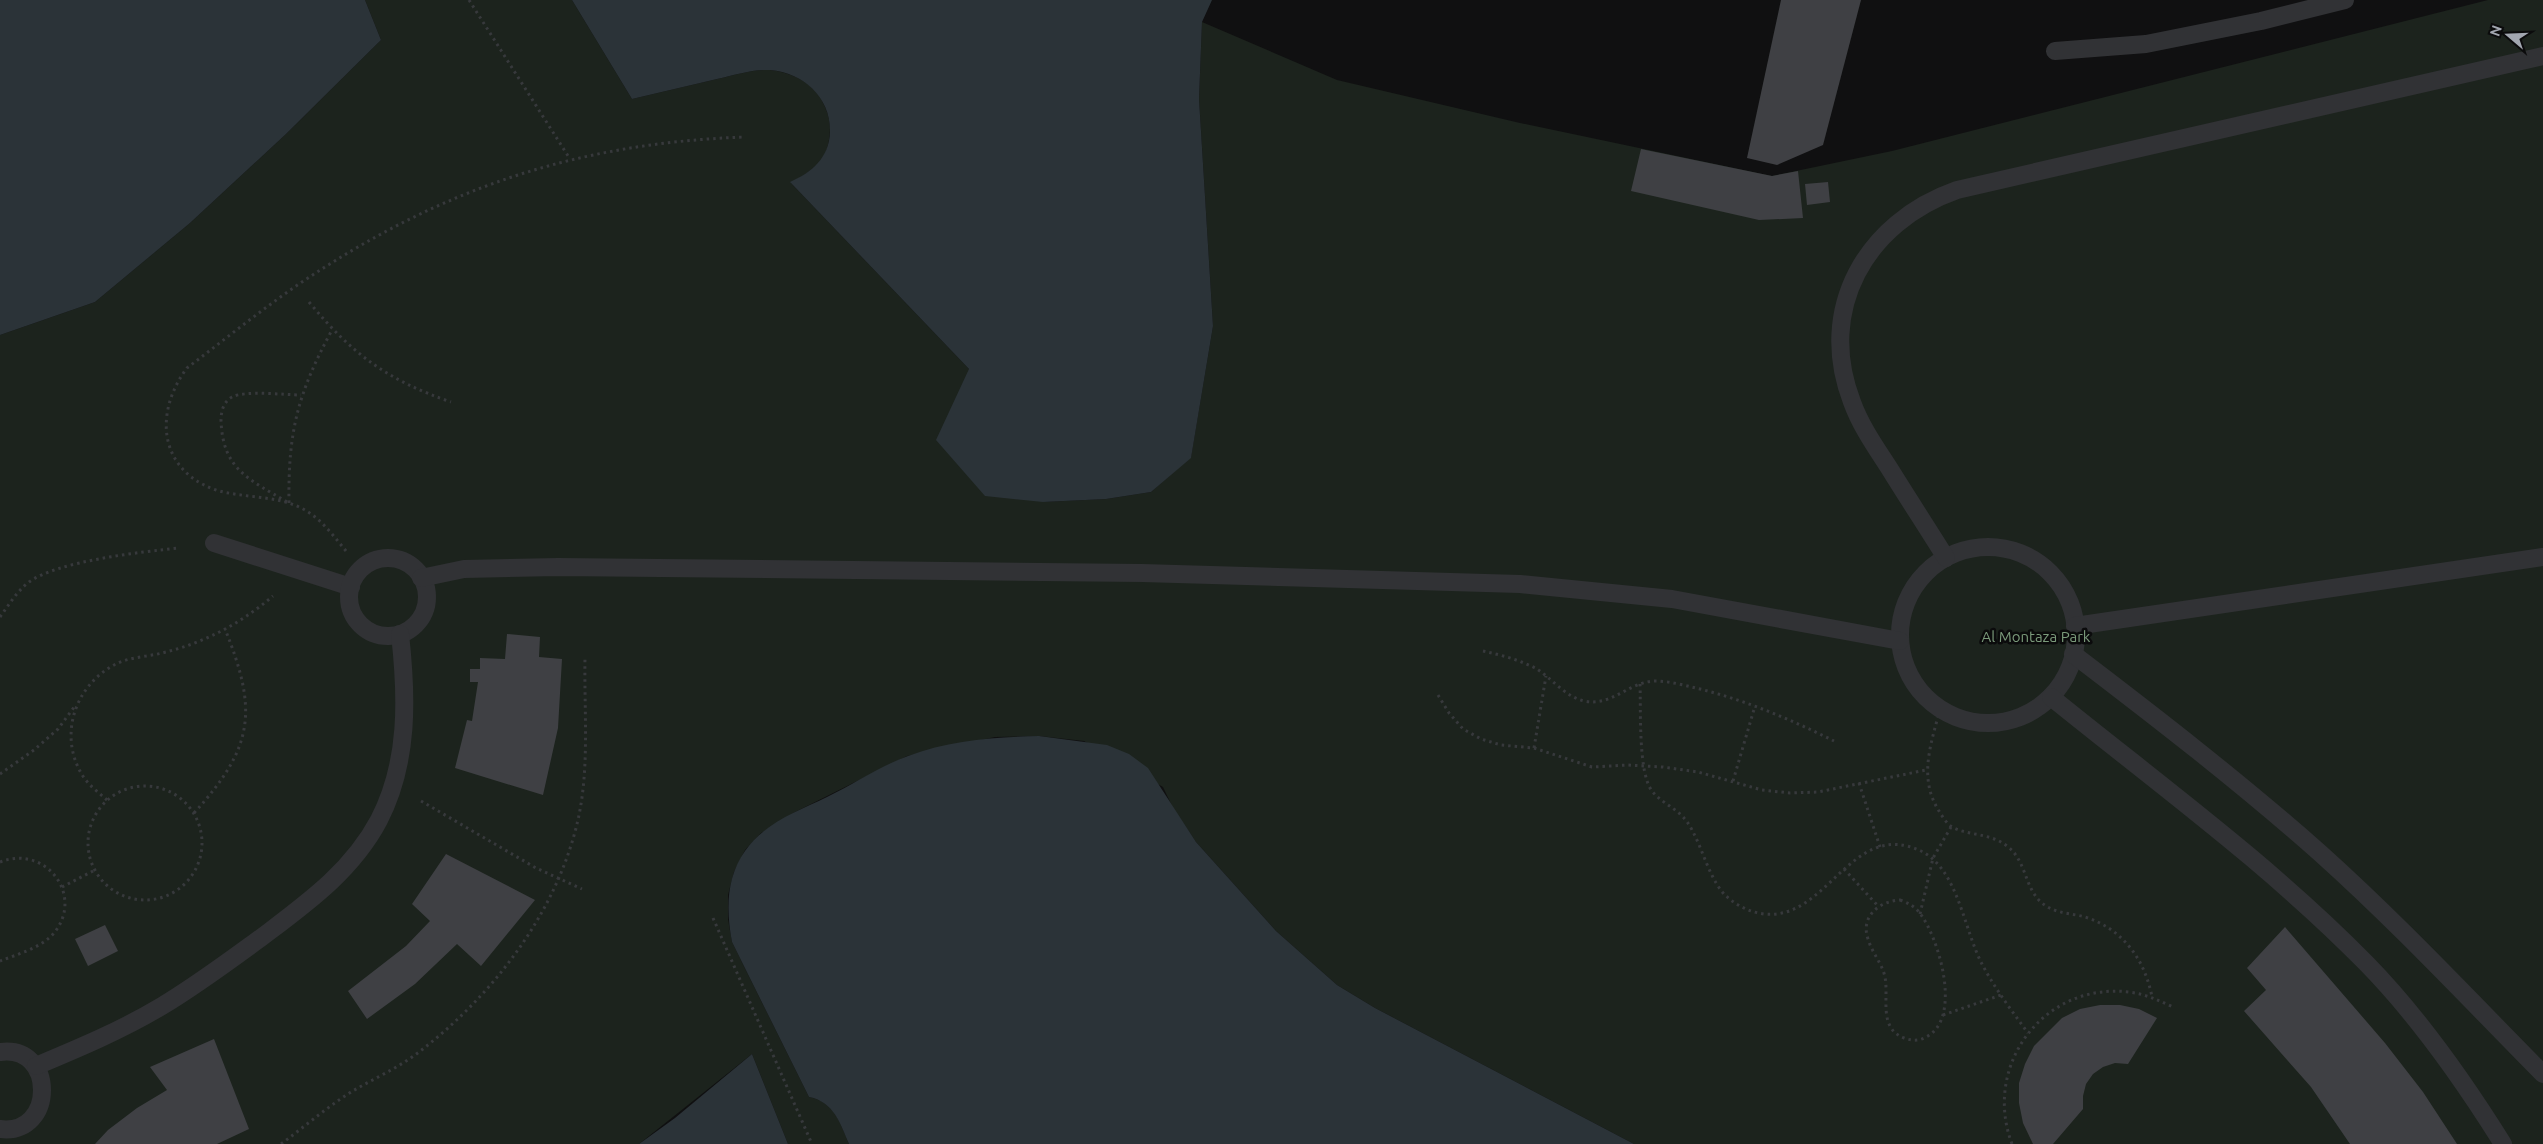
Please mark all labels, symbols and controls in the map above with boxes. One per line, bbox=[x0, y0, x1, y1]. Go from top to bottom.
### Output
north arrow bbox=[2483, 10, 2533, 60]
text: N bbox=[2486, 23, 2505, 38]
park label: Al Montaza Park bbox=[1982, 628, 2091, 645]

